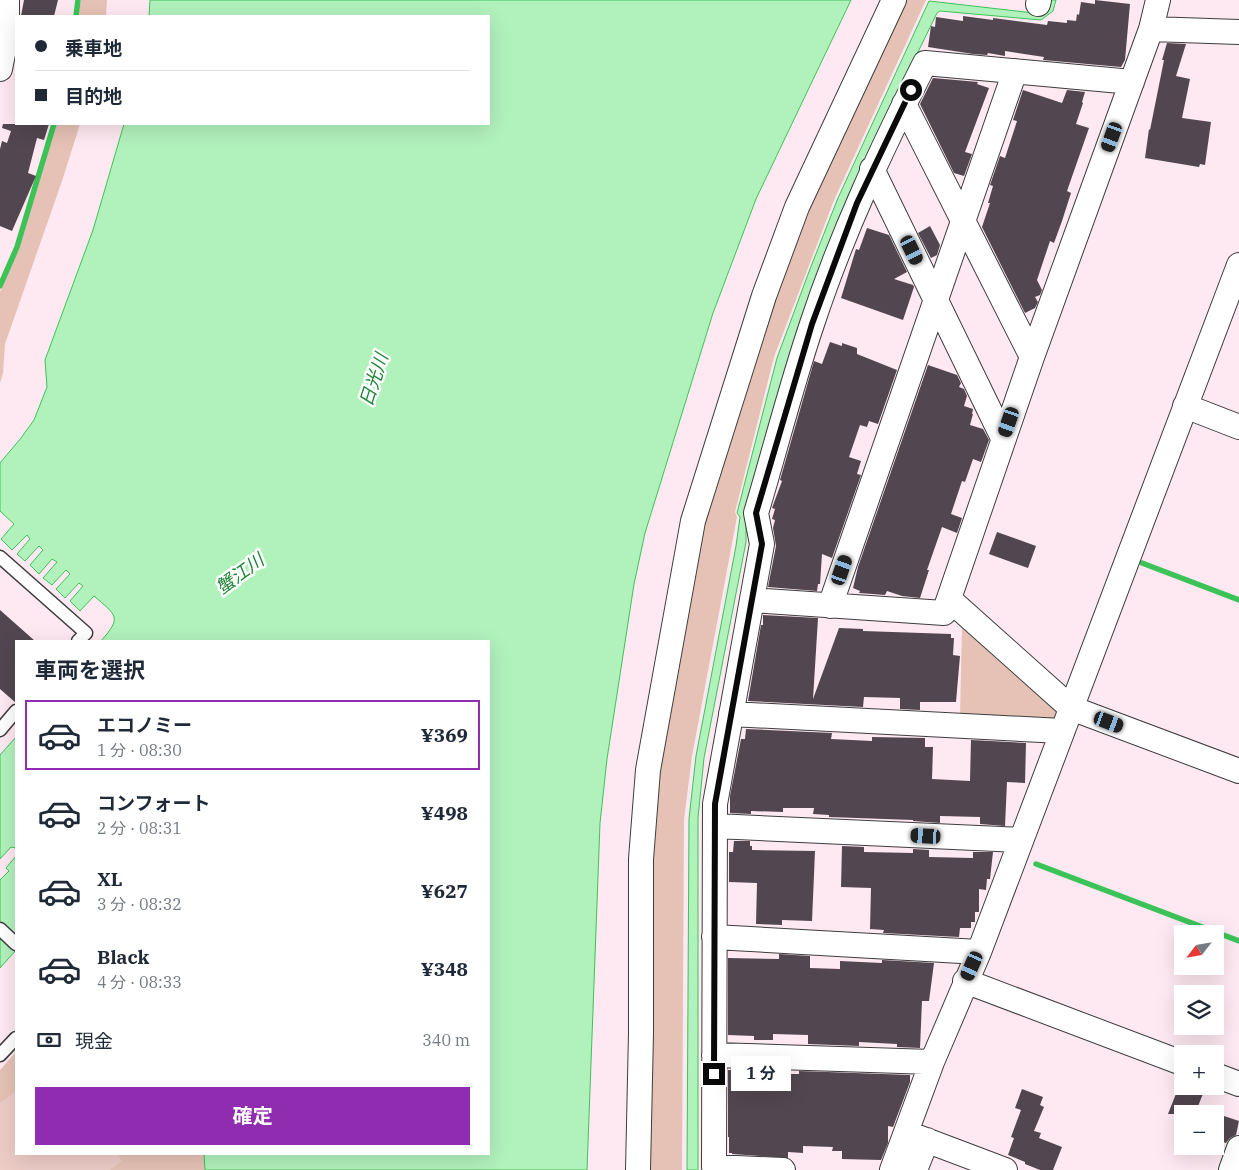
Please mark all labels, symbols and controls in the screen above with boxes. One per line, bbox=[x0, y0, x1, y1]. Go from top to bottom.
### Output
text: 乗車地 bbox=[65, 36, 122, 60]
route start bbox=[900, 79, 922, 101]
text: 目的地 bbox=[65, 84, 122, 108]
car bbox=[1099, 120, 1124, 154]
car bbox=[898, 233, 925, 267]
water label: 日光川 bbox=[354, 349, 393, 409]
car bbox=[997, 405, 1020, 439]
water label: 蟹江川 bbox=[211, 547, 270, 599]
car bbox=[830, 553, 853, 587]
text: 車両を選択 bbox=[35, 655, 145, 684]
car bbox=[1092, 710, 1125, 734]
icon: car bbox=[37, 713, 82, 758]
text: エコノミー bbox=[97, 713, 192, 737]
text: ¥369 bbox=[421, 723, 468, 747]
text: 1 分 · 08:30 bbox=[97, 740, 182, 760]
icon: car bbox=[37, 791, 82, 836]
text: コンフォート bbox=[97, 791, 210, 815]
text: ¥498 bbox=[421, 801, 468, 825]
text: 2 分 · 08:31 bbox=[97, 818, 182, 838]
car bbox=[910, 828, 941, 844]
text: XL bbox=[97, 867, 123, 891]
icon: car bbox=[37, 869, 82, 914]
text: ¥627 bbox=[421, 879, 468, 903]
text: 3 分 · 08:32 bbox=[97, 894, 182, 914]
north arrow bbox=[1174, 925, 1224, 975]
map controls bbox=[1174, 925, 1224, 1155]
text: Black bbox=[97, 945, 149, 969]
icon: car bbox=[37, 947, 82, 992]
car bbox=[959, 949, 984, 983]
text: ¥348 bbox=[421, 957, 468, 981]
text: 4 分 · 08:33 bbox=[97, 972, 182, 992]
button: layers bbox=[1174, 985, 1224, 1035]
icon: cash bbox=[35, 1026, 63, 1054]
text: 現金 bbox=[75, 1029, 113, 1053]
text: 340 m bbox=[422, 1030, 470, 1050]
button: + bbox=[1174, 1045, 1224, 1095]
callout: 1 分 bbox=[732, 1056, 792, 1092]
route end bbox=[703, 1063, 725, 1085]
text: 1 分 bbox=[746, 1063, 776, 1083]
button: 確定 bbox=[35, 1087, 470, 1145]
button: − bbox=[1174, 1105, 1224, 1155]

